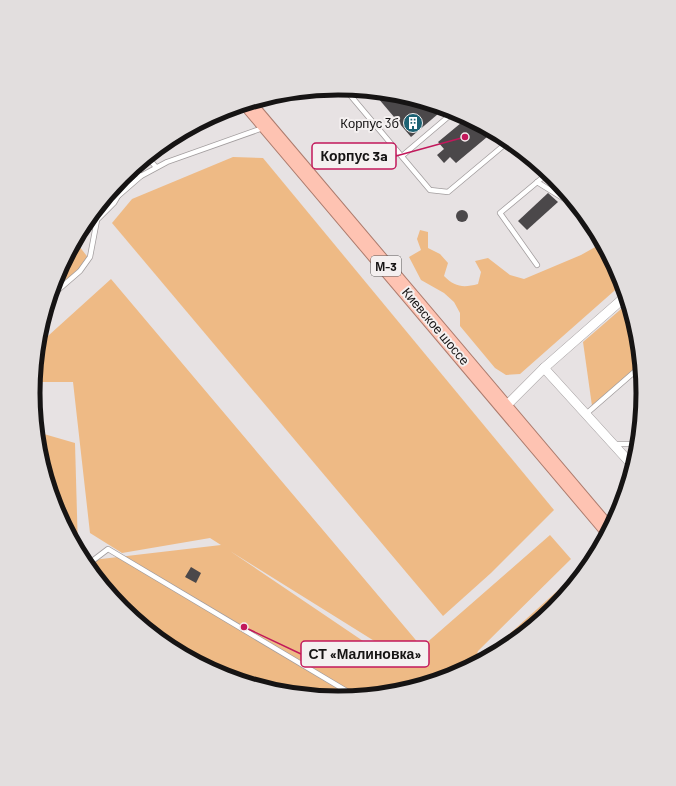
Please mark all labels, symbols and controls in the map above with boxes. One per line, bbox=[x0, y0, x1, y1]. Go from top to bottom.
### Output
building icon: Корпус 3б bbox=[402, 112, 424, 134]
place label: Корпус 3б bbox=[340, 115, 399, 131]
callout: Корпус 3a bbox=[312, 143, 396, 169]
text: Корпус 3a bbox=[320, 147, 388, 164]
road number: М-3 bbox=[371, 256, 401, 276]
street label: Киевское шоссе bbox=[399, 284, 473, 368]
callout: СТ «Малиновка» bbox=[301, 641, 429, 667]
text: СТ «Малиновка» bbox=[309, 645, 421, 662]

